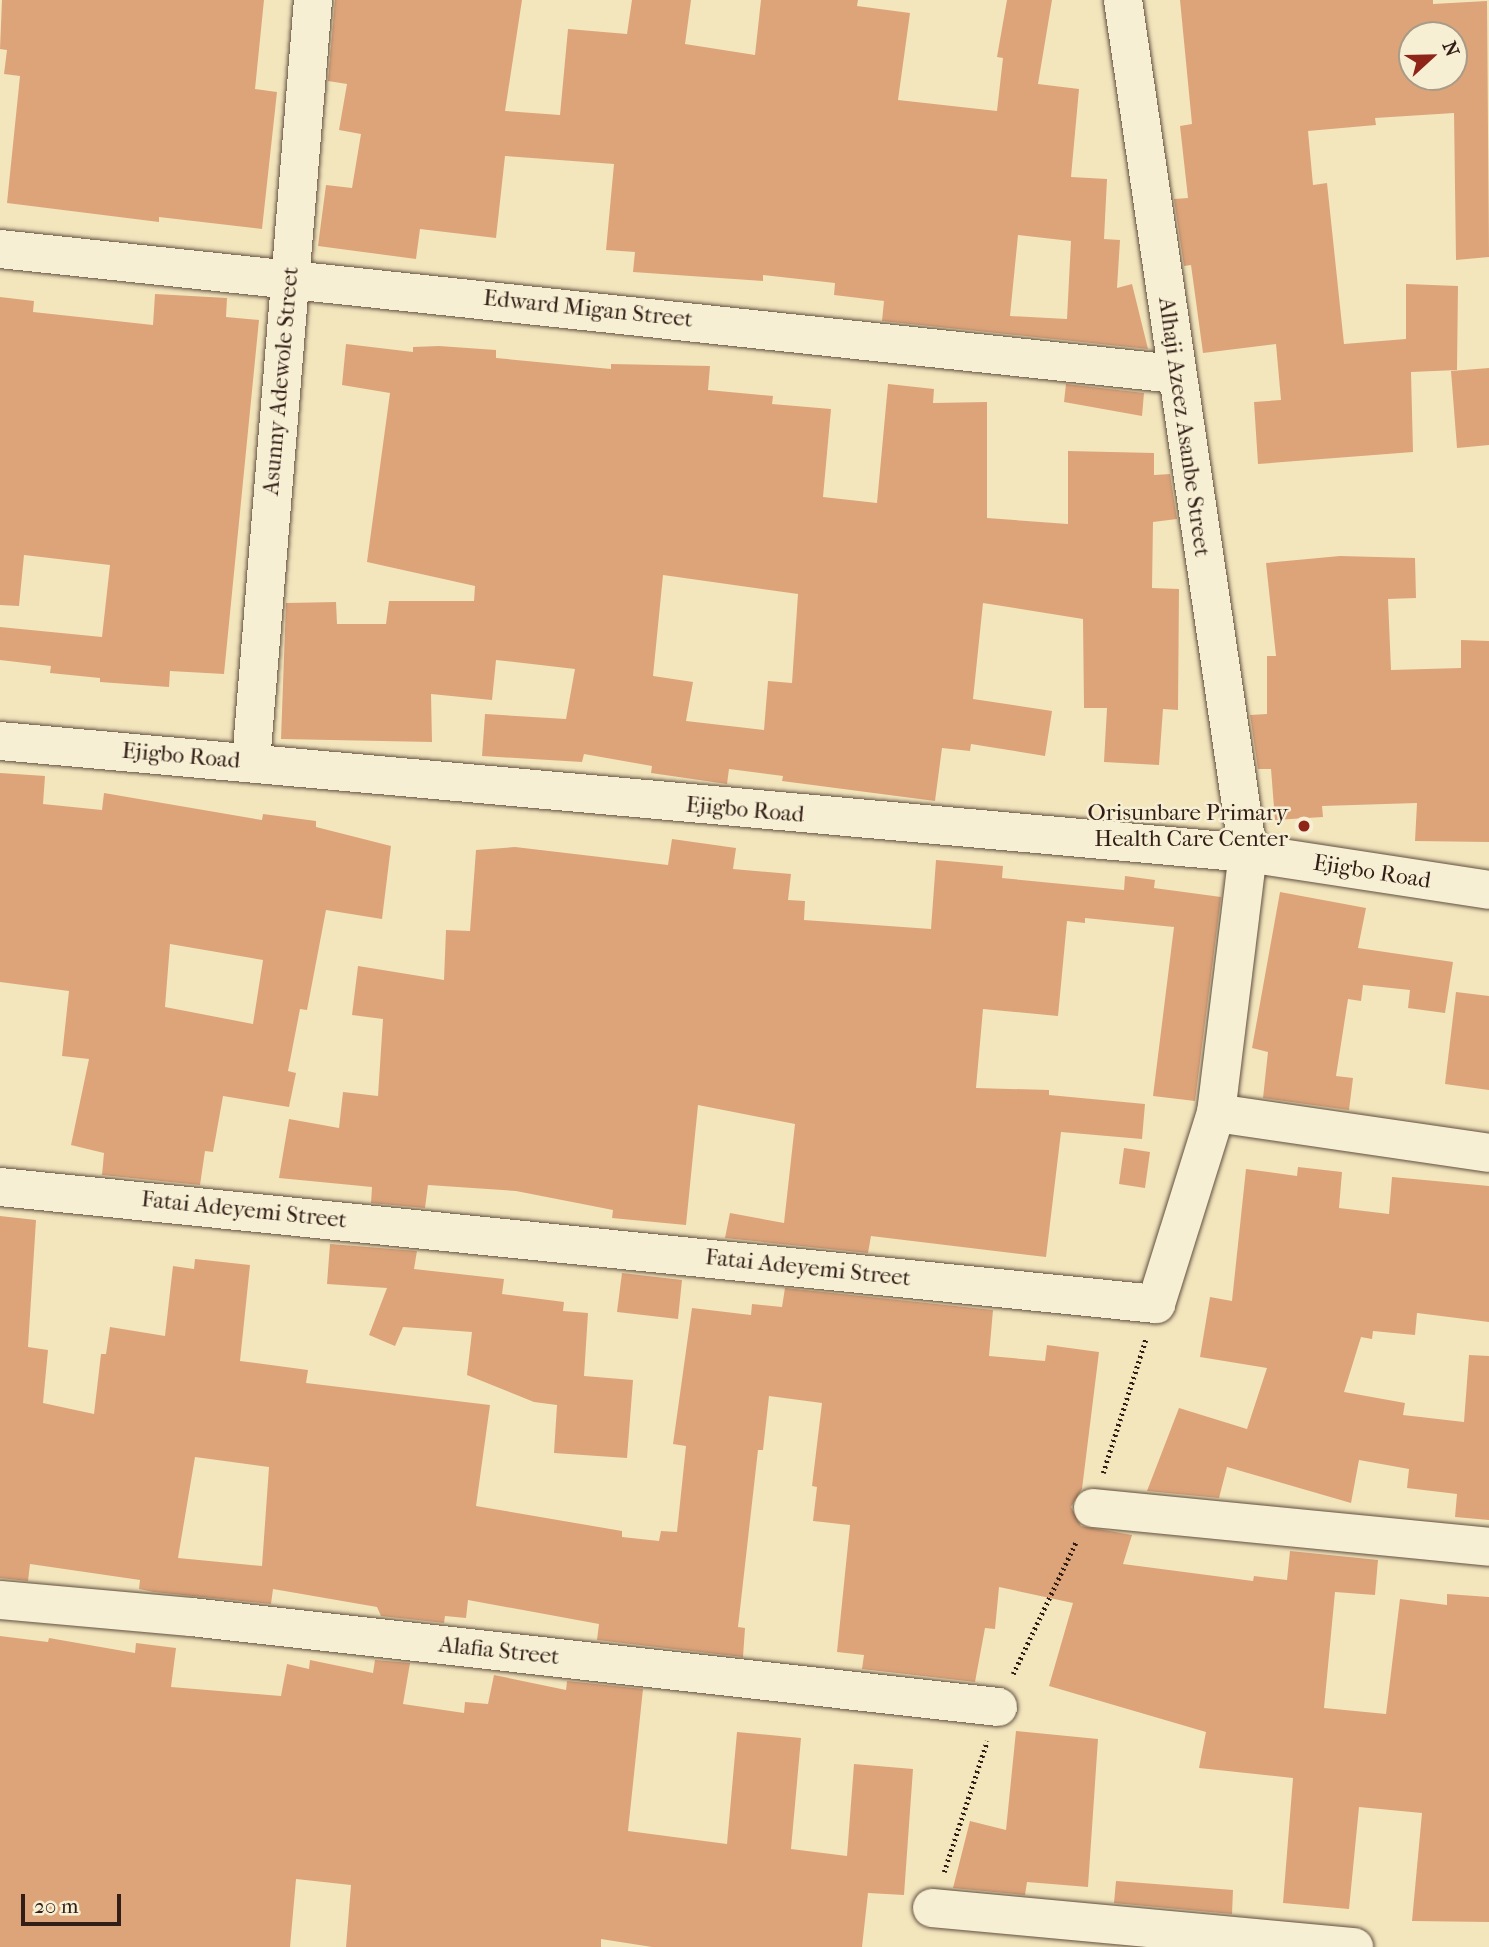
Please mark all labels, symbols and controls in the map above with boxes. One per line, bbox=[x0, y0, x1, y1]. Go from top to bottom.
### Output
north arrow bbox=[1398, 21, 1468, 91]
text: N bbox=[1438, 38, 1464, 60]
street label: Asunny Adewole Street bbox=[257, 265, 305, 497]
street label: Edward Migan Street bbox=[482, 284, 694, 334]
street label: Alhaji Azeez Asanbe Street bbox=[1152, 296, 1216, 558]
street label: Ejigbo Road bbox=[121, 737, 241, 775]
street label: Ejigbo Road bbox=[685, 791, 805, 829]
place label: Orisunbare Primary Health Care Center bbox=[1088, 799, 1288, 853]
marker: Orisunbare Primary Health Care Center bbox=[1294, 816, 1314, 836]
street label: Ejigbo Road bbox=[1311, 849, 1433, 895]
street label: Fatai Adeyemi Street bbox=[140, 1185, 348, 1235]
street label: Fatai Adeyemi Street bbox=[704, 1243, 912, 1293]
street label: Alafia Street bbox=[437, 1631, 561, 1671]
scale bar bbox=[24, 1881, 124, 1925]
text: 20 m bbox=[34, 1894, 78, 1918]

